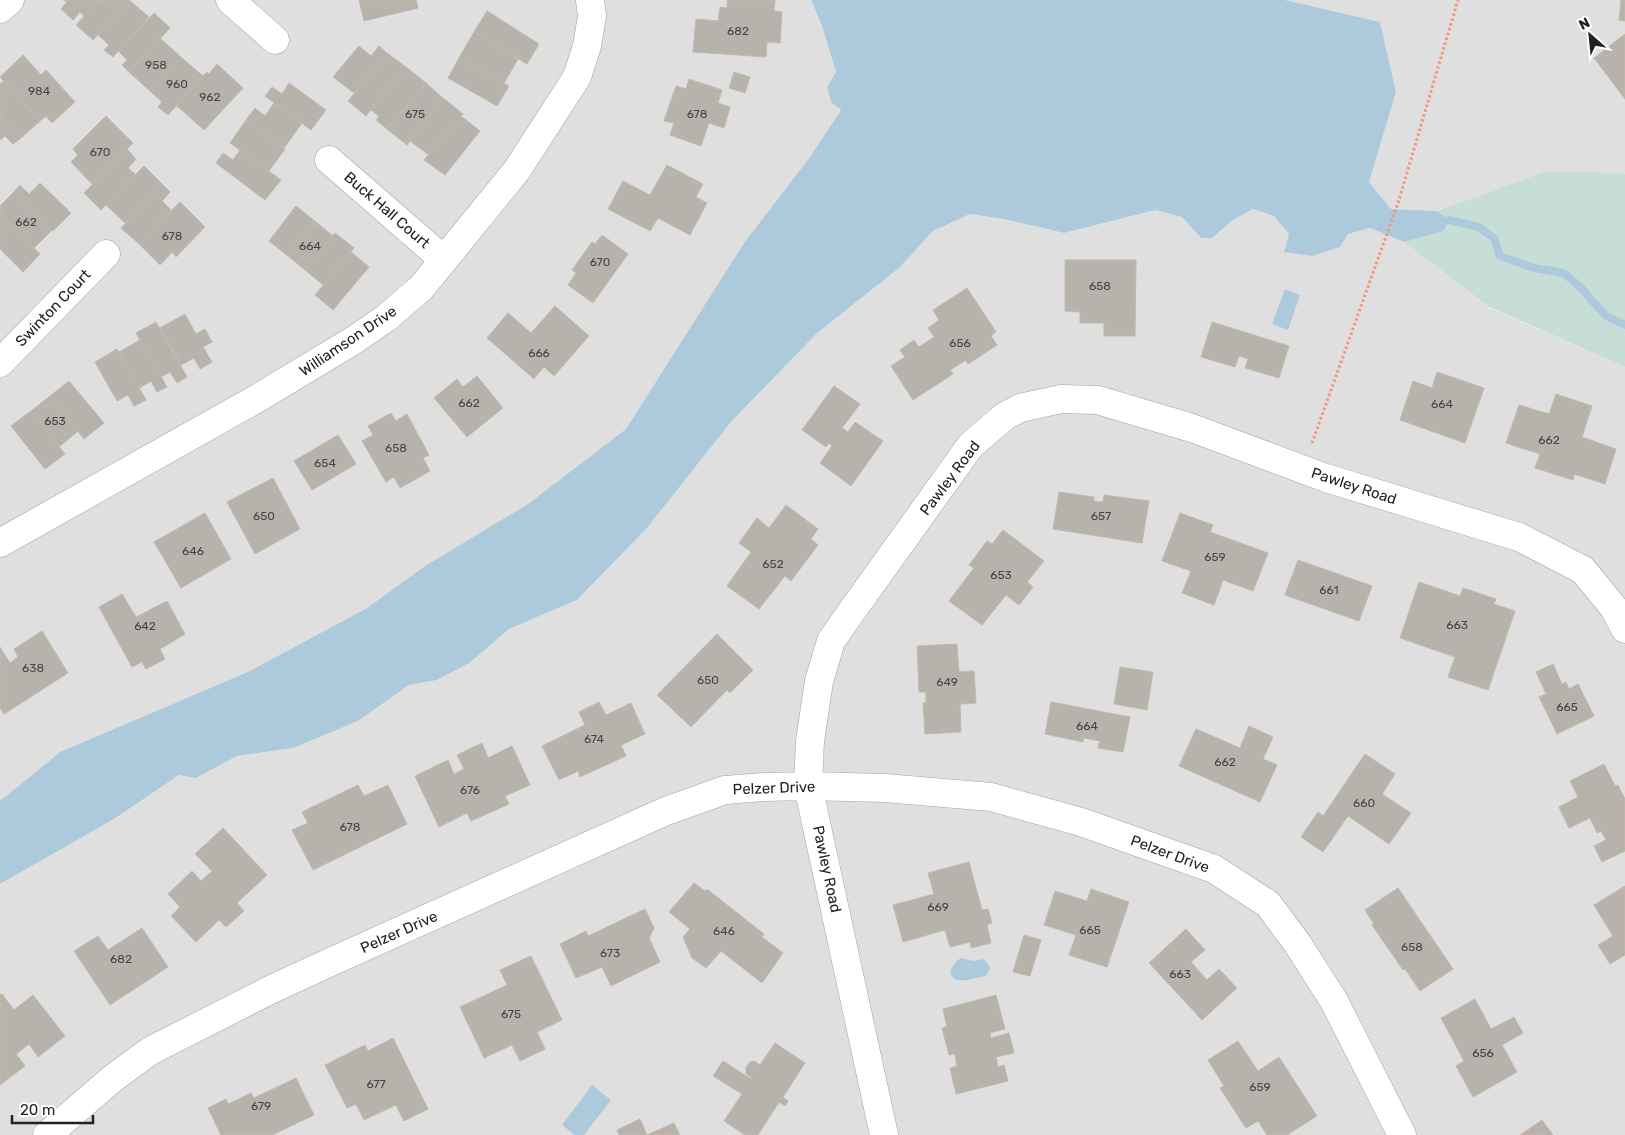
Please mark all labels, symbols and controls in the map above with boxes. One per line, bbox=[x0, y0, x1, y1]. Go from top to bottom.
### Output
north arrow bbox=[1565, 10, 1615, 60]
text: N bbox=[1576, 14, 1593, 34]
house number: 682 bbox=[727, 24, 749, 38]
house number: 958 bbox=[145, 58, 167, 72]
house number: 960 bbox=[166, 77, 188, 91]
house number: 984 bbox=[28, 84, 51, 98]
house number: 962 bbox=[199, 90, 221, 104]
house number: 675 bbox=[405, 107, 425, 121]
house number: 678 bbox=[687, 107, 707, 121]
house number: 670 bbox=[90, 145, 110, 159]
street label: Buck Hall Court bbox=[340, 168, 434, 252]
house number: 662 bbox=[15, 215, 37, 229]
house number: 678 bbox=[162, 229, 182, 243]
house number: 664 bbox=[299, 239, 322, 253]
house number: 670 bbox=[590, 255, 610, 269]
street label: Swinton Court bbox=[12, 266, 94, 350]
house number: 658 bbox=[1089, 279, 1111, 293]
street label: Williamson Drive bbox=[296, 302, 400, 380]
house number: 656 bbox=[949, 336, 971, 350]
house number: 666 bbox=[528, 346, 550, 360]
house number: 662 bbox=[458, 396, 480, 410]
house number: 664 bbox=[1431, 397, 1454, 411]
house number: 653 bbox=[44, 414, 66, 428]
house number: 662 bbox=[1538, 433, 1560, 447]
street label: Pawley Road bbox=[916, 437, 984, 519]
house number: 658 bbox=[385, 441, 407, 455]
house number: 654 bbox=[314, 456, 336, 470]
street label: Pawley Road bbox=[1309, 464, 1399, 508]
house number: 650 bbox=[253, 509, 275, 523]
house number: 657 bbox=[1091, 509, 1111, 523]
house number: 646 bbox=[182, 544, 204, 558]
house number: 659 bbox=[1204, 550, 1226, 564]
house number: 652 bbox=[762, 557, 784, 571]
house number: 653 bbox=[990, 568, 1012, 582]
house number: 661 bbox=[1319, 583, 1339, 597]
house number: 663 bbox=[1446, 618, 1468, 632]
house number: 642 bbox=[134, 619, 156, 633]
house number: 638 bbox=[22, 661, 44, 675]
house number: 650 bbox=[697, 673, 719, 687]
house number: 649 bbox=[936, 675, 958, 689]
house number: 665 bbox=[1556, 700, 1578, 714]
house number: 664 bbox=[1076, 719, 1099, 733]
house number: 674 bbox=[584, 732, 605, 746]
house number: 662 bbox=[1214, 755, 1236, 769]
street label: Pelzer Drive bbox=[732, 778, 816, 798]
house number: 676 bbox=[460, 783, 480, 797]
house number: 660 bbox=[1353, 796, 1375, 810]
house number: 678 bbox=[340, 820, 360, 834]
street label: Pawley Road bbox=[809, 824, 845, 914]
street label: Pelzer Drive bbox=[1128, 831, 1212, 877]
house number: 669 bbox=[927, 900, 949, 914]
street label: Pelzer Drive bbox=[358, 907, 440, 957]
house number: 665 bbox=[1079, 923, 1101, 937]
house number: 646 bbox=[713, 924, 735, 938]
house number: 658 bbox=[1401, 940, 1423, 954]
house number: 673 bbox=[600, 946, 620, 960]
house number: 682 bbox=[110, 952, 132, 966]
house number: 663 bbox=[1169, 967, 1191, 981]
house number: 675 bbox=[501, 1007, 521, 1021]
house number: 656 bbox=[1472, 1046, 1494, 1060]
house number: 677 bbox=[366, 1077, 386, 1091]
house number: 659 bbox=[1249, 1080, 1271, 1094]
scale bar bbox=[12, 1092, 94, 1124]
house number: 679 bbox=[251, 1099, 271, 1113]
text: 20 m bbox=[20, 1101, 55, 1119]

